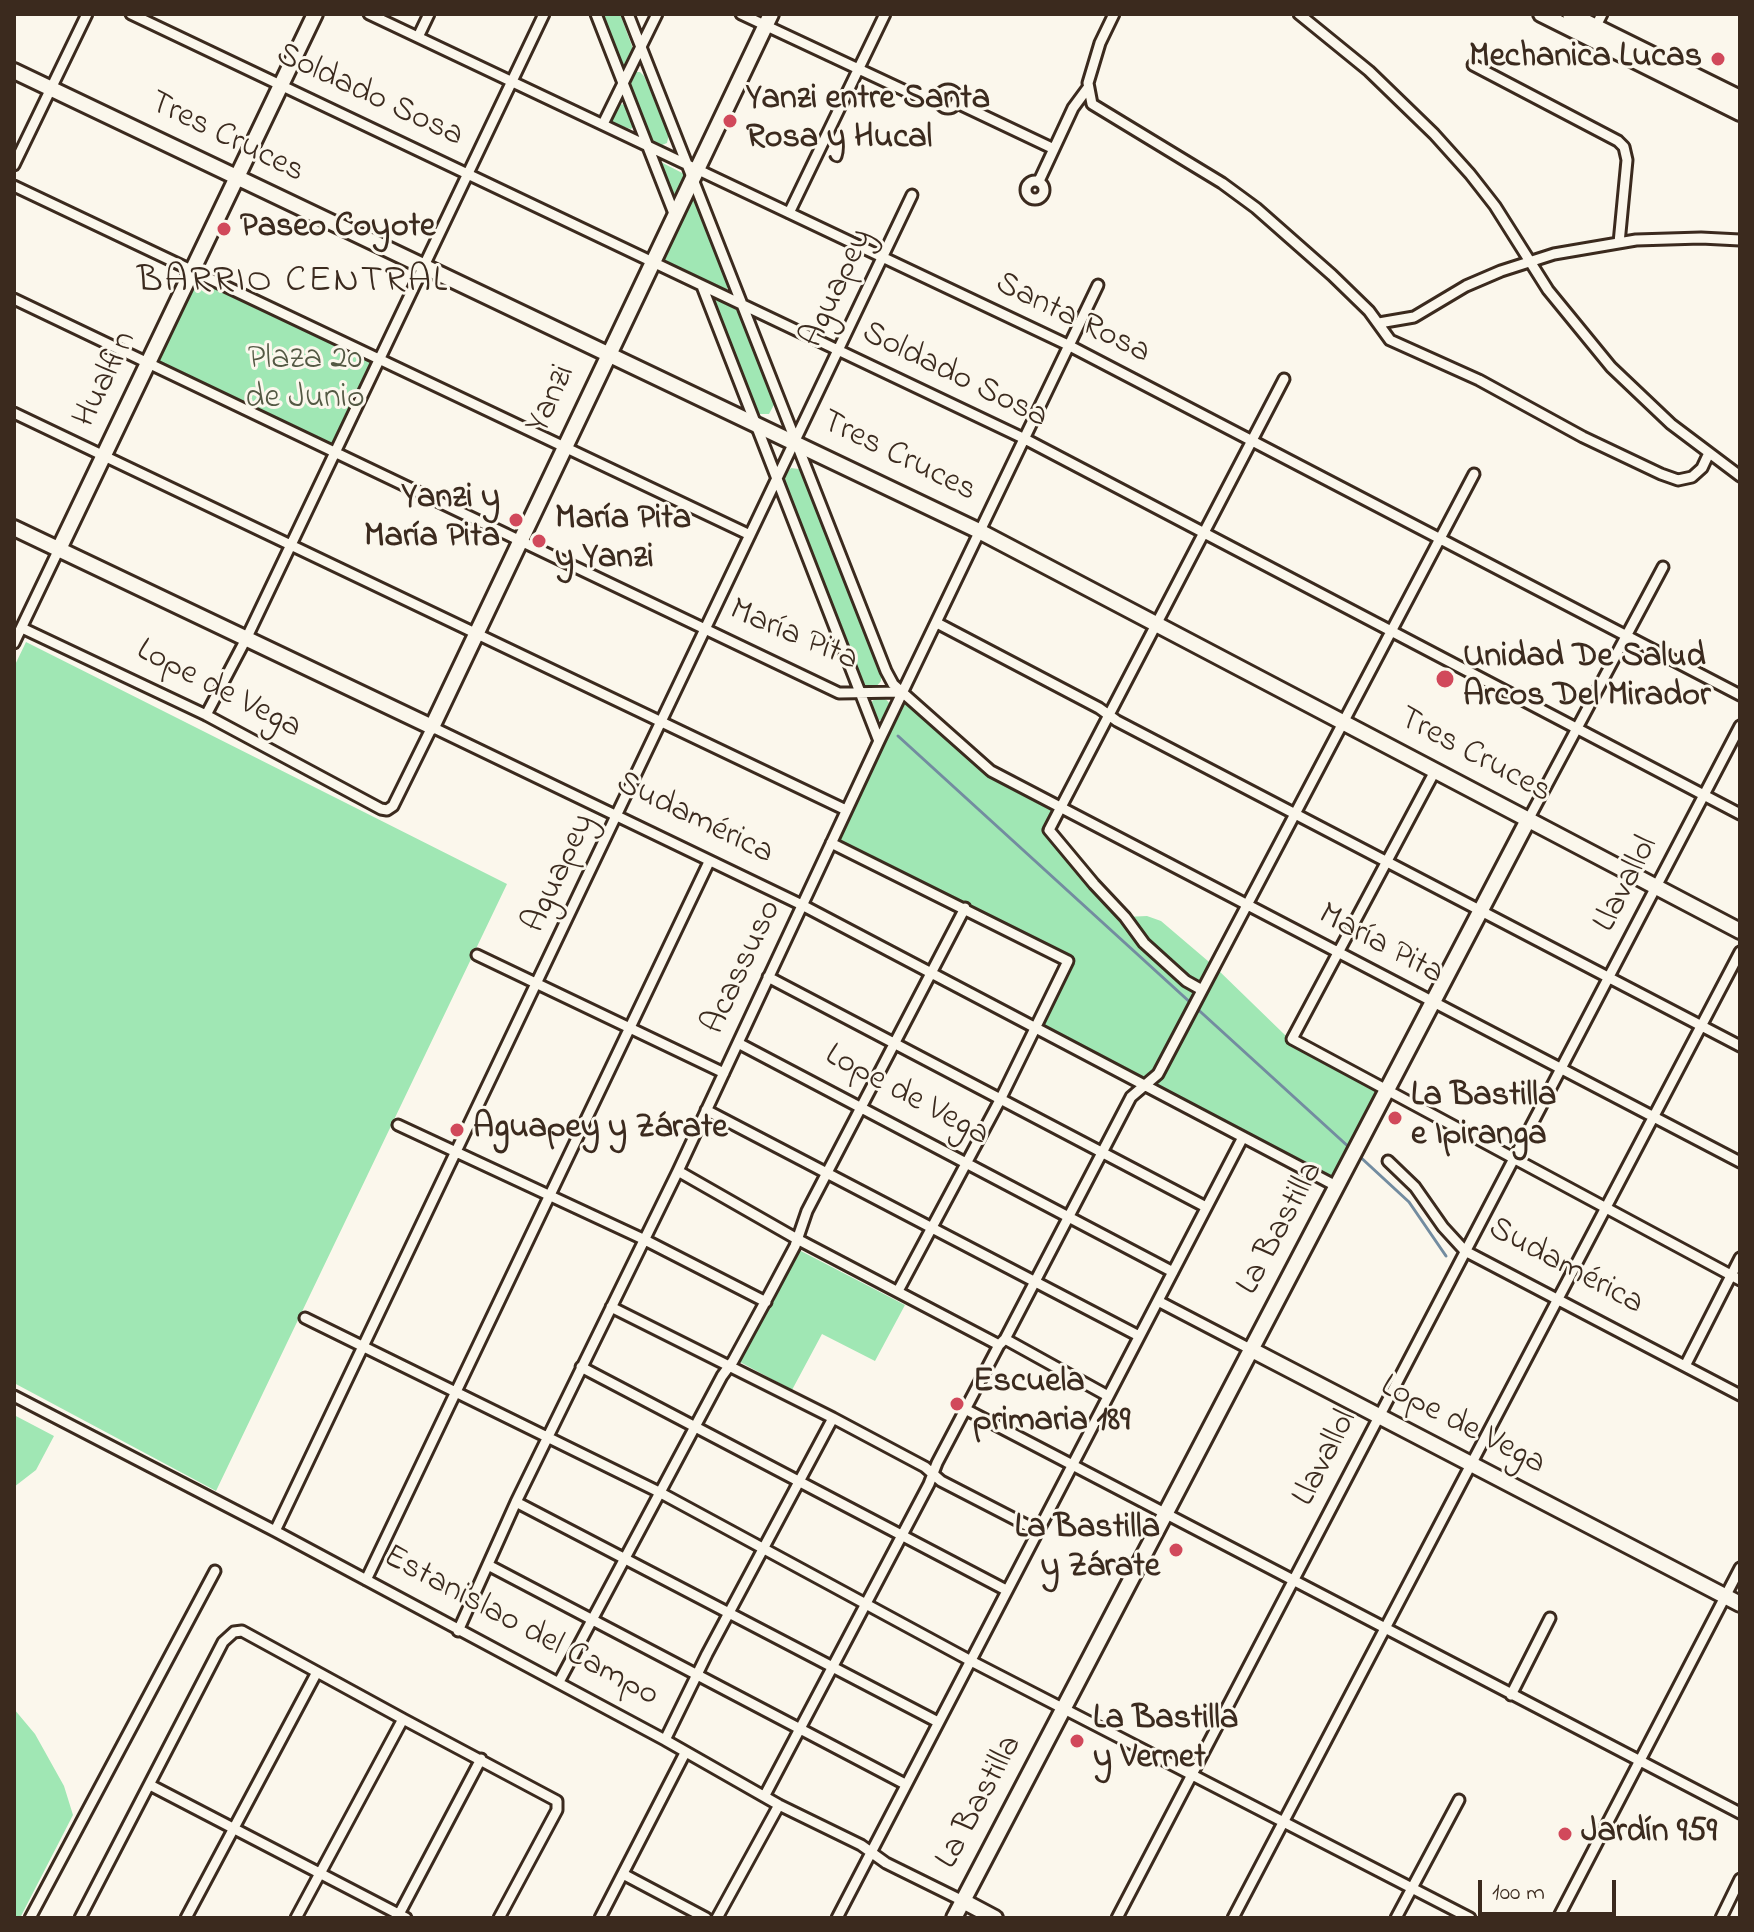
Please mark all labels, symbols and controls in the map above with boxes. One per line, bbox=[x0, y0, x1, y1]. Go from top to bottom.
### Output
street label: Soldado Sosa bbox=[269, 36, 469, 158]
place label: Mechanica Lucas bbox=[1469, 39, 1702, 79]
marker: Mechanica Lucas bbox=[1709, 50, 1727, 68]
place label: Yanzi entre Santa Rosa y Hucal bbox=[746, 81, 990, 160]
street label: Tres Cruces bbox=[142, 84, 310, 194]
marker: Yanzi entre Santa Rosa y Hucal bbox=[721, 112, 739, 130]
place label: Paseo Coyote bbox=[240, 209, 435, 249]
marker: Paseo Coyote bbox=[215, 220, 233, 238]
street label: Aguapey bbox=[794, 223, 884, 355]
district label: BARRIO CENTRAL bbox=[137, 261, 449, 307]
street label: Santa Rosa bbox=[988, 265, 1156, 375]
street label: Soldado Sosa bbox=[854, 314, 1054, 440]
street label: Hualfin bbox=[66, 325, 148, 435]
park label: Plaza 20 de Junio bbox=[245, 341, 365, 420]
street label: Yanzi bbox=[519, 359, 587, 441]
street label: Tres Cruces bbox=[814, 403, 982, 513]
place label: Yanzi y María Pita bbox=[364, 480, 500, 560]
place label: María Pita y Yanzi bbox=[555, 501, 691, 580]
marker: Yanzi y María Pita bbox=[507, 511, 525, 529]
marker: María Pita y Yanzi bbox=[530, 532, 548, 550]
street label: María Pita bbox=[722, 592, 864, 682]
street label: Lope de Vega bbox=[128, 632, 308, 750]
place label: Unidad De Salud Arcos Del Mirador bbox=[1463, 639, 1710, 718]
marker: Unidad De Salud Arcos Del Mirador bbox=[1434, 668, 1456, 690]
street label: Tres Cruces bbox=[1391, 700, 1557, 814]
street label: Sudamérica bbox=[608, 764, 780, 876]
street label: Aguapey bbox=[516, 808, 606, 940]
street label: Llavallol bbox=[1587, 830, 1669, 940]
street label: Acassuso bbox=[695, 894, 793, 1042]
street label: María Pita bbox=[1310, 896, 1450, 996]
street label: Lope de Vega bbox=[817, 1037, 995, 1157]
place label: La Bastilla e Ipiranga bbox=[1411, 1078, 1556, 1158]
marker: La Bastilla e Ipiranga bbox=[1386, 1109, 1404, 1127]
place label: Aguapey y Zárate bbox=[473, 1110, 728, 1150]
marker: Aguapey y Zárate bbox=[448, 1121, 466, 1139]
street label: La Bastilla bbox=[1230, 1155, 1334, 1303]
street label: Sudamérica bbox=[1480, 1210, 1650, 1326]
place label: Escuela primaria 189 bbox=[973, 1364, 1130, 1444]
street label: Lope de Vega bbox=[1372, 1368, 1552, 1486]
marker: Escuela primaria 189 bbox=[948, 1395, 966, 1413]
street label: Llavallol bbox=[1286, 1404, 1368, 1514]
place label: La Bastilla y Zárate bbox=[1015, 1510, 1160, 1590]
street label: Estanislao del Campo bbox=[375, 1538, 665, 1718]
marker: La Bastilla y Zárate bbox=[1167, 1541, 1185, 1559]
place label: La Bastilla y Vernet bbox=[1093, 1701, 1238, 1780]
street label: La Bastilla bbox=[929, 1729, 1033, 1877]
marker: La Bastilla y Vernet bbox=[1068, 1732, 1086, 1750]
place label: Jardín 959 bbox=[1581, 1814, 1717, 1854]
marker: Jardín 959 bbox=[1556, 1825, 1574, 1843]
scale bar bbox=[1482, 1864, 1620, 1914]
text: 100 m bbox=[1492, 1876, 1545, 1911]

